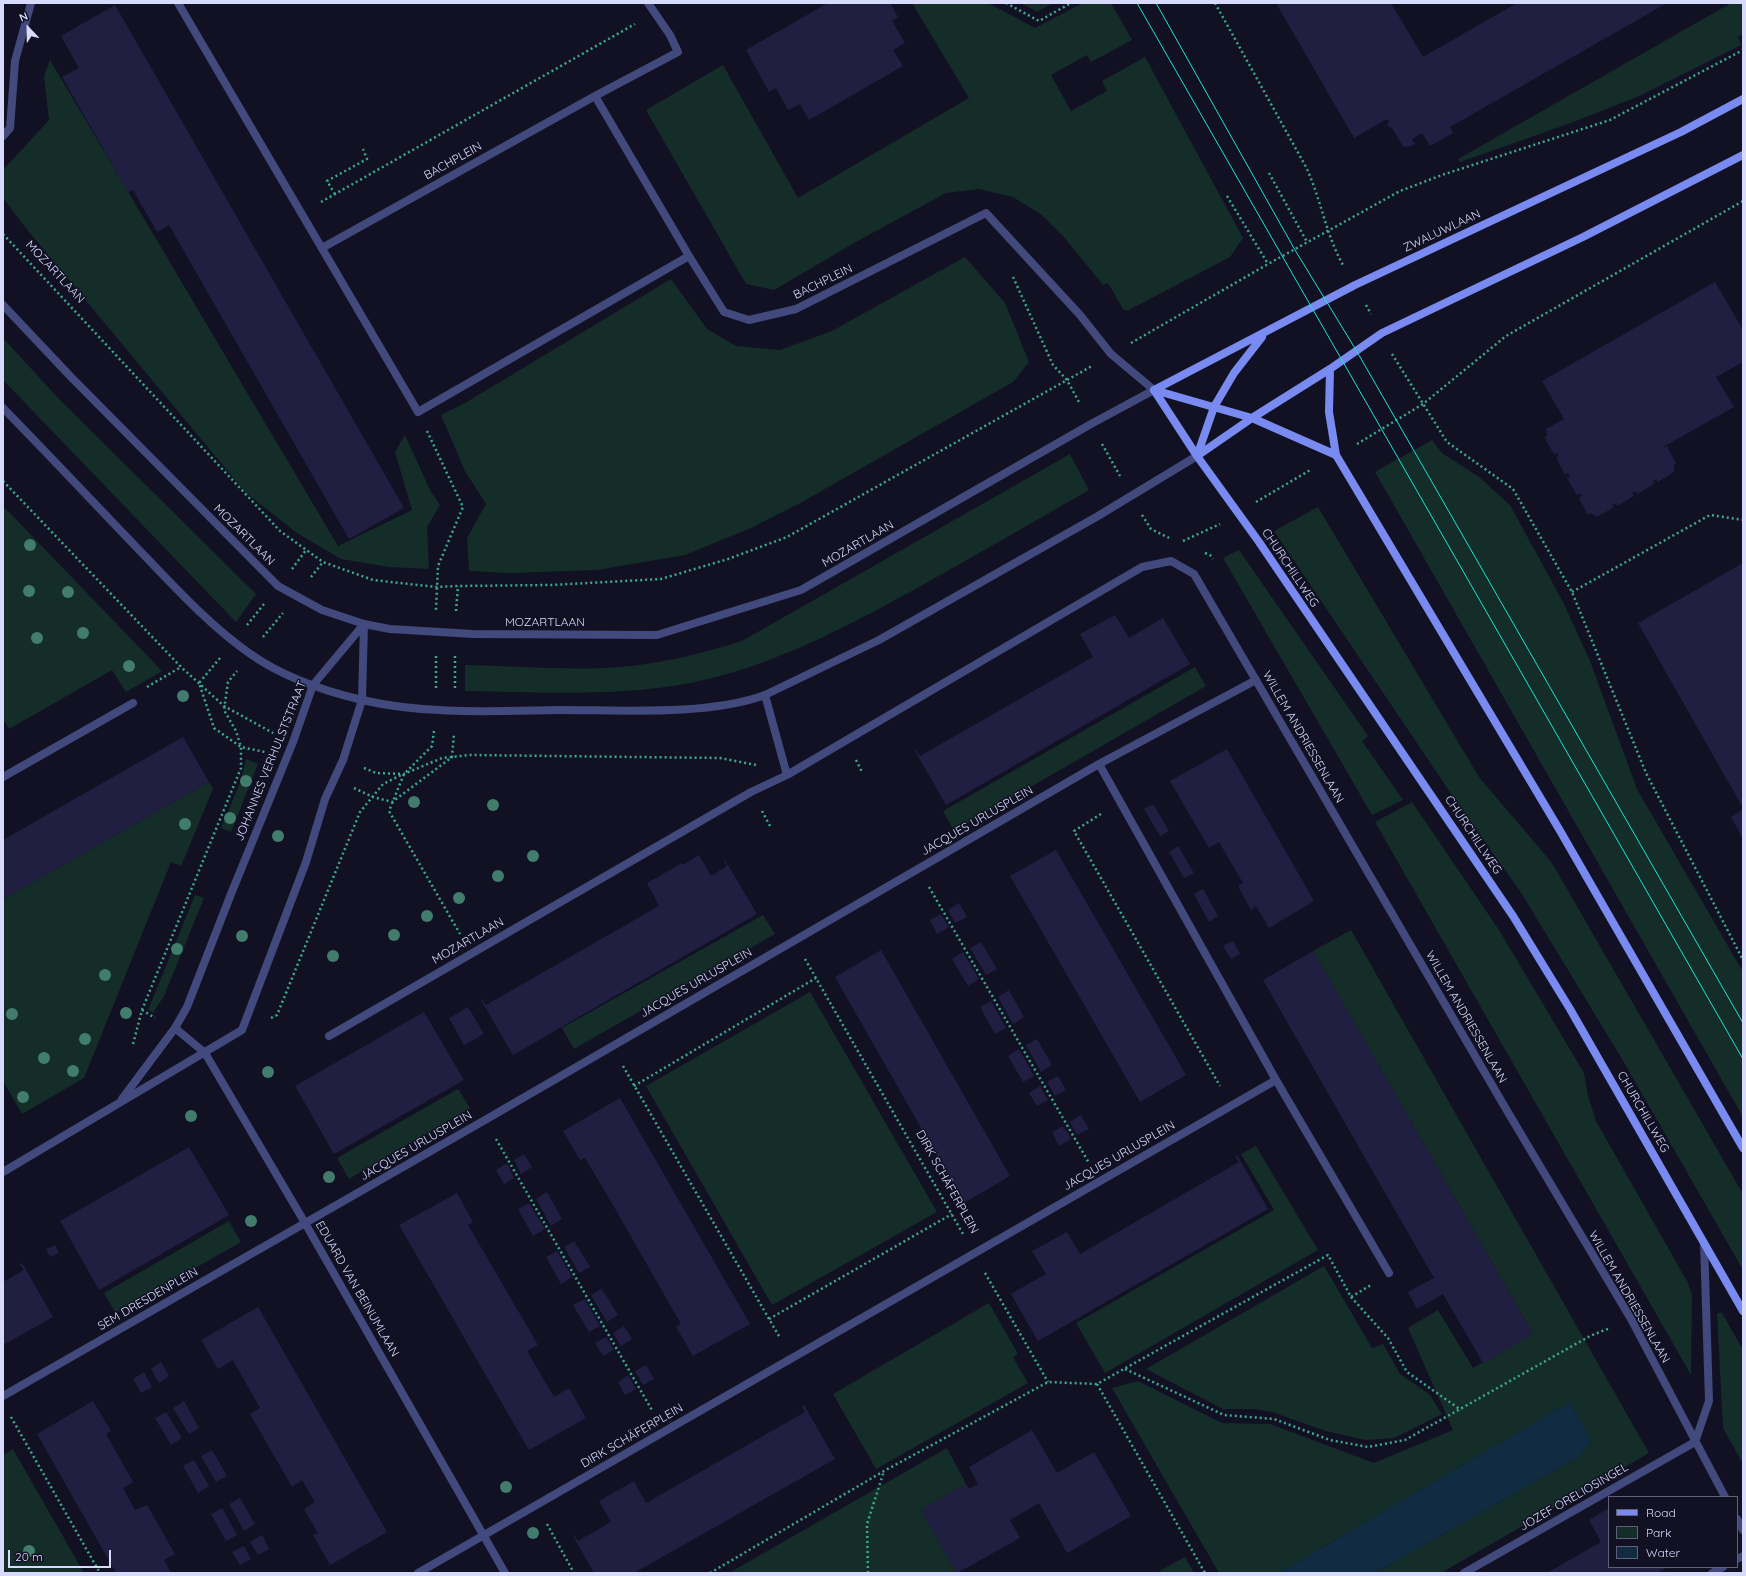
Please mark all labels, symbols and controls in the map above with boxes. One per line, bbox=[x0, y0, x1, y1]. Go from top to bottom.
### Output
north arrow bbox=[8, 8, 48, 48]
text: N bbox=[17, 9, 30, 25]
street label: BACHPLEIN bbox=[421, 139, 485, 183]
street label: ZWALUWLAAN bbox=[1401, 207, 1483, 255]
street label: MOZARTLAAN bbox=[22, 238, 88, 306]
street label: BACHPLEIN bbox=[791, 261, 855, 303]
street label: MOZARTLAAN bbox=[211, 502, 277, 568]
street label: MOZARTLAAN bbox=[820, 518, 896, 570]
street label: CHURCHILLWEG bbox=[1258, 526, 1322, 610]
street label: MOZARTLAAN bbox=[505, 615, 585, 629]
street label: WILLEM ANDRIESSENLAAN bbox=[1259, 668, 1347, 806]
street label: JOHANNES VERHULSTSTRAAT bbox=[232, 679, 310, 843]
street label: JACQUES URLUSPLEIN bbox=[918, 783, 1036, 859]
street label: CHURCHILLWEG bbox=[1441, 793, 1505, 877]
street label: MOZARTLAAN bbox=[430, 915, 506, 967]
street label: JACQUES URLUSPLEIN bbox=[637, 945, 755, 1021]
street label: WILLEM ANDRIESSENLAAN bbox=[1422, 948, 1510, 1086]
street label: CHURCHILLWEG bbox=[1614, 1069, 1672, 1155]
street label: JACQUES URLUSPLEIN bbox=[357, 1108, 475, 1184]
street label: JACQUES URLUSPLEIN bbox=[1060, 1118, 1178, 1194]
street label: DIRK SCHÄFERPLEIN bbox=[913, 1128, 981, 1236]
street label: EDUARD VAN BEINUMLAAN bbox=[312, 1219, 402, 1359]
street label: WILLEM ANDRIESSENLAAN bbox=[1585, 1228, 1673, 1366]
street label: SEM DRESDENPLEIN bbox=[95, 1264, 201, 1334]
street label: DIRK SCHÄFERPLEIN bbox=[578, 1401, 686, 1471]
street label: JOZEF ORELIOSINGEL bbox=[1517, 1460, 1631, 1534]
legend bbox=[1608, 1496, 1738, 1568]
text: Road bbox=[1646, 1505, 1676, 1520]
text: Park bbox=[1646, 1525, 1671, 1540]
scale bar bbox=[10, 1542, 113, 1568]
text: Water bbox=[1646, 1545, 1680, 1560]
text: 20 m bbox=[15, 1549, 43, 1564]

